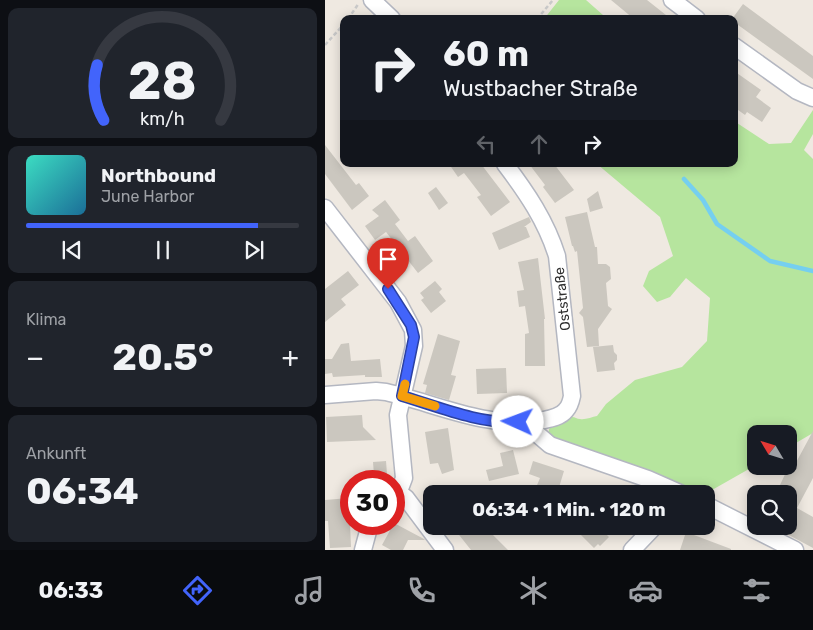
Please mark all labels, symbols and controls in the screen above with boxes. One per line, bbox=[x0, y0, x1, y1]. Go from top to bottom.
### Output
text: 60 m bbox=[443, 33, 529, 75]
icon: right bbox=[360, 35, 425, 100]
text: 28 bbox=[128, 50, 197, 112]
text: Wustbacher Straße bbox=[443, 75, 638, 102]
text: km/h bbox=[140, 108, 185, 129]
icon: left bbox=[472, 130, 500, 158]
icon: ahead bbox=[525, 130, 553, 158]
icon: right bbox=[578, 130, 606, 158]
text: Northbound bbox=[101, 164, 216, 187]
text: June Harbor bbox=[101, 187, 194, 206]
icon: previous bbox=[58, 236, 86, 264]
icon: pause bbox=[149, 236, 177, 264]
icon: next bbox=[240, 236, 268, 264]
pin bbox=[367, 238, 409, 289]
icon: arrive bbox=[374, 245, 402, 273]
street label: Oststraße bbox=[551, 266, 574, 332]
text: Klima bbox=[26, 310, 66, 329]
text: 20.5° bbox=[112, 334, 214, 380]
text: − bbox=[26, 341, 44, 374]
text: + bbox=[282, 341, 299, 374]
position arrow bbox=[491, 395, 543, 447]
north arrow bbox=[747, 425, 797, 475]
map controls bbox=[747, 425, 797, 535]
text: Ankunft bbox=[26, 444, 86, 463]
text: 06:34 bbox=[26, 468, 139, 514]
speed limit sign: 30 bbox=[340, 470, 405, 535]
button: search bbox=[747, 485, 797, 535]
text: 06:34 · 1 Min. · 120 m bbox=[472, 498, 666, 521]
icon: directions bbox=[180, 573, 215, 608]
icon: music bbox=[292, 573, 327, 608]
icon: phone bbox=[404, 573, 439, 608]
icon: climate bbox=[516, 573, 551, 608]
icon: car bbox=[628, 573, 663, 608]
icon: filters bbox=[739, 573, 774, 608]
text: 06:33 bbox=[38, 577, 103, 604]

